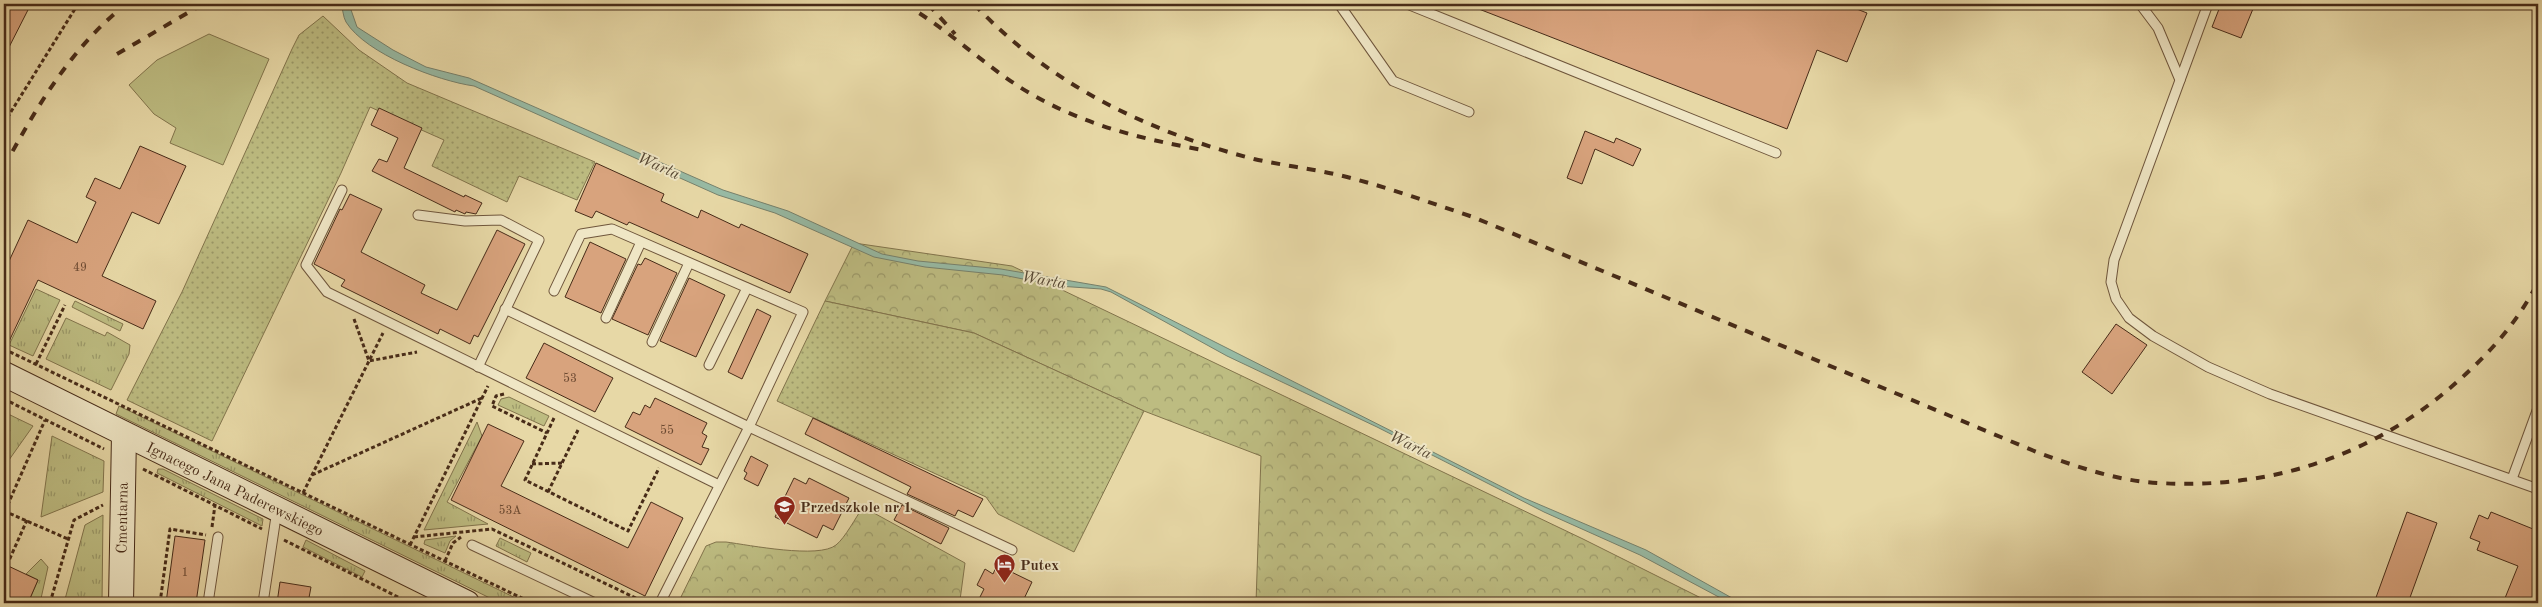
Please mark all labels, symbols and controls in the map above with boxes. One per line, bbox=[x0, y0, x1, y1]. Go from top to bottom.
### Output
water label: Warta bbox=[634, 150, 682, 183]
house number: 49 bbox=[73, 262, 87, 274]
water label: Warta bbox=[1020, 269, 1068, 293]
house number: 53 bbox=[563, 372, 577, 385]
house number: 55 bbox=[660, 424, 674, 437]
water label: Warta bbox=[1386, 429, 1434, 463]
street label: Ignacego Jana Paderewskiego bbox=[143, 441, 325, 540]
street label: Cmentarna bbox=[115, 482, 132, 554]
school or university icon: Przedszkole nr 1 bbox=[772, 495, 796, 526]
place label: Przedszkole nr 1 bbox=[800, 501, 912, 516]
house number: 53A bbox=[498, 504, 522, 517]
hotel icon: Putex bbox=[992, 553, 1016, 584]
place label: Putex bbox=[1020, 559, 1059, 574]
house number: 1 bbox=[182, 567, 188, 579]

